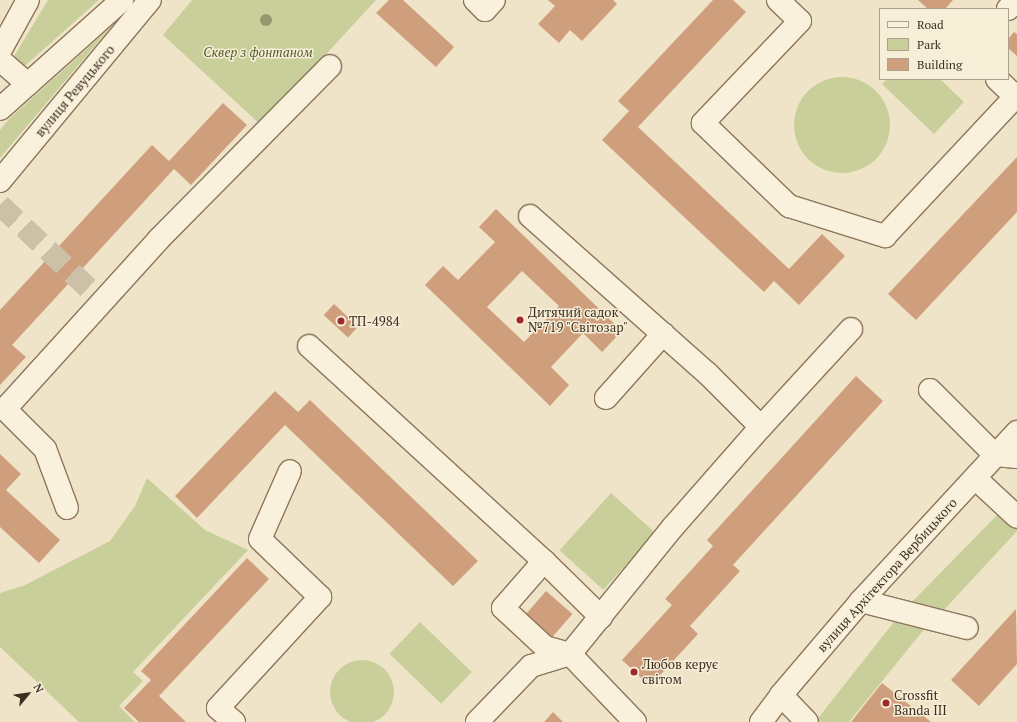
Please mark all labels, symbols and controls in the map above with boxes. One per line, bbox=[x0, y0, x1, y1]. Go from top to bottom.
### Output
legend bbox=[879, 8, 1009, 80]
text: Road bbox=[917, 17, 944, 32]
text: Park bbox=[917, 37, 941, 52]
street label: вулиця Ревуцького bbox=[32, 42, 118, 140]
park label: Сквер з фонтаном bbox=[203, 44, 313, 60]
text: Building bbox=[917, 57, 962, 72]
place label: Дитячий садок №719 "Світозар" bbox=[528, 305, 629, 336]
place label: ТП-4984 bbox=[349, 313, 400, 329]
marker: Дитячий садок №719 "Світозар" bbox=[515, 315, 525, 325]
marker: ТП-4984 bbox=[336, 316, 346, 326]
street label: вулиця Архітектора Вербицького bbox=[814, 495, 960, 655]
place label: Любов керує світом bbox=[642, 657, 718, 688]
marker: Любов керує світом bbox=[629, 667, 639, 677]
north arrow bbox=[8, 674, 48, 714]
text: N bbox=[30, 681, 47, 695]
place label: Crossfit Banda III bbox=[894, 688, 947, 719]
marker: Crossfit Banda III bbox=[881, 698, 891, 708]

